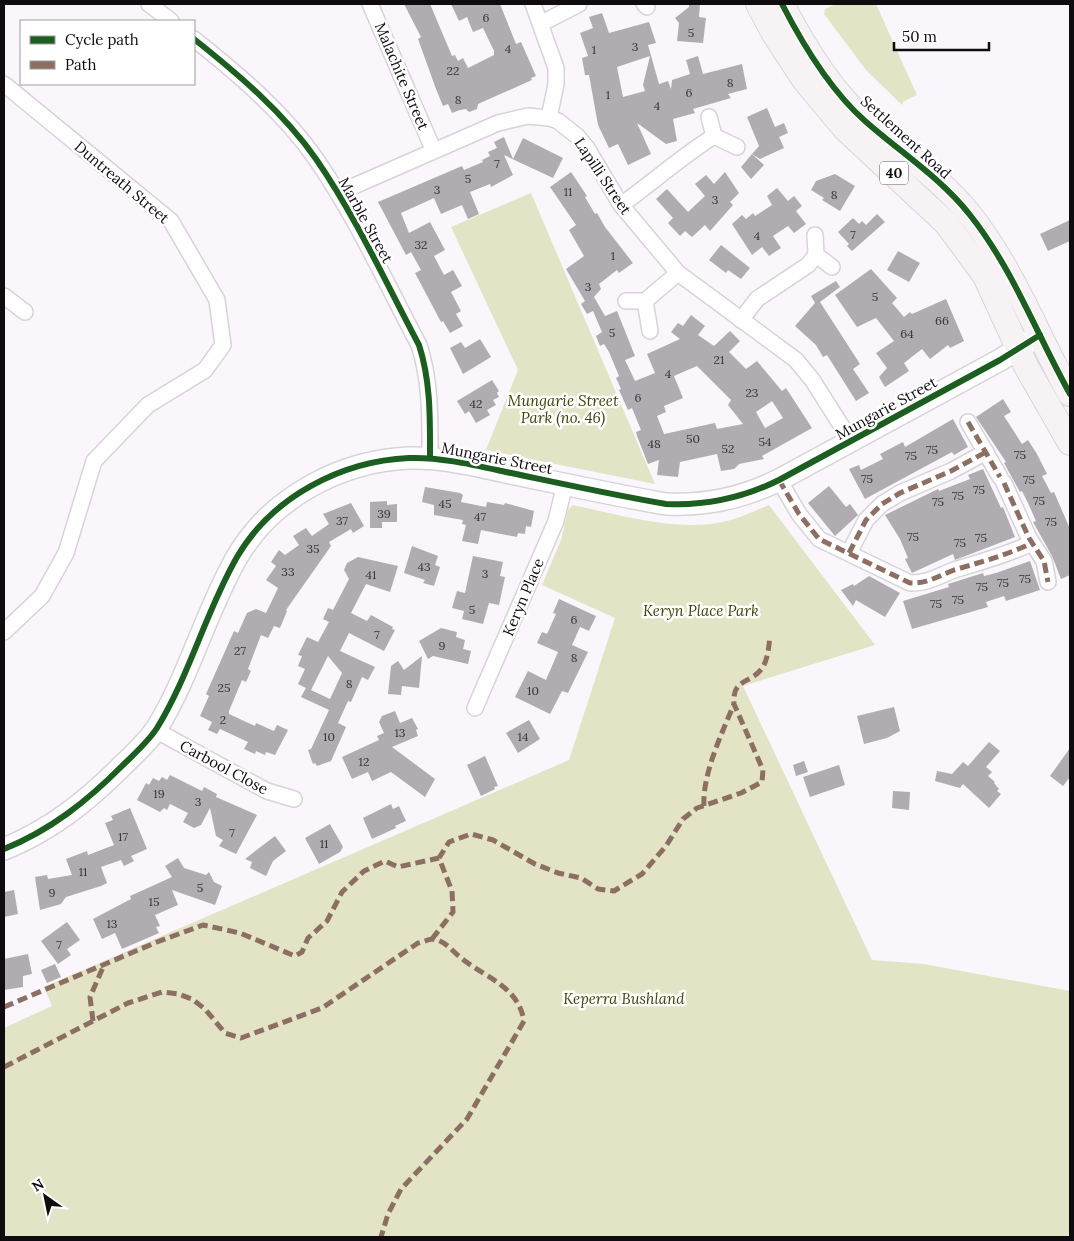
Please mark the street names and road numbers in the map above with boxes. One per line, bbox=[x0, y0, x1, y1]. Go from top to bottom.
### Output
street label: Malachite Street bbox=[371, 19, 433, 133]
street label: Settlement Road bbox=[857, 91, 955, 183]
street label: Lapilli Street bbox=[570, 134, 636, 218]
street label: Duntreath Street bbox=[71, 137, 174, 227]
road number: 40 bbox=[880, 162, 908, 184]
street label: Marble Street bbox=[335, 174, 398, 266]
street label: Mungarie Street bbox=[832, 372, 940, 444]
street label: Mungarie Street bbox=[440, 438, 555, 478]
street label: Keryn Place bbox=[498, 555, 548, 639]
street label: Carbool Close bbox=[177, 736, 271, 798]

